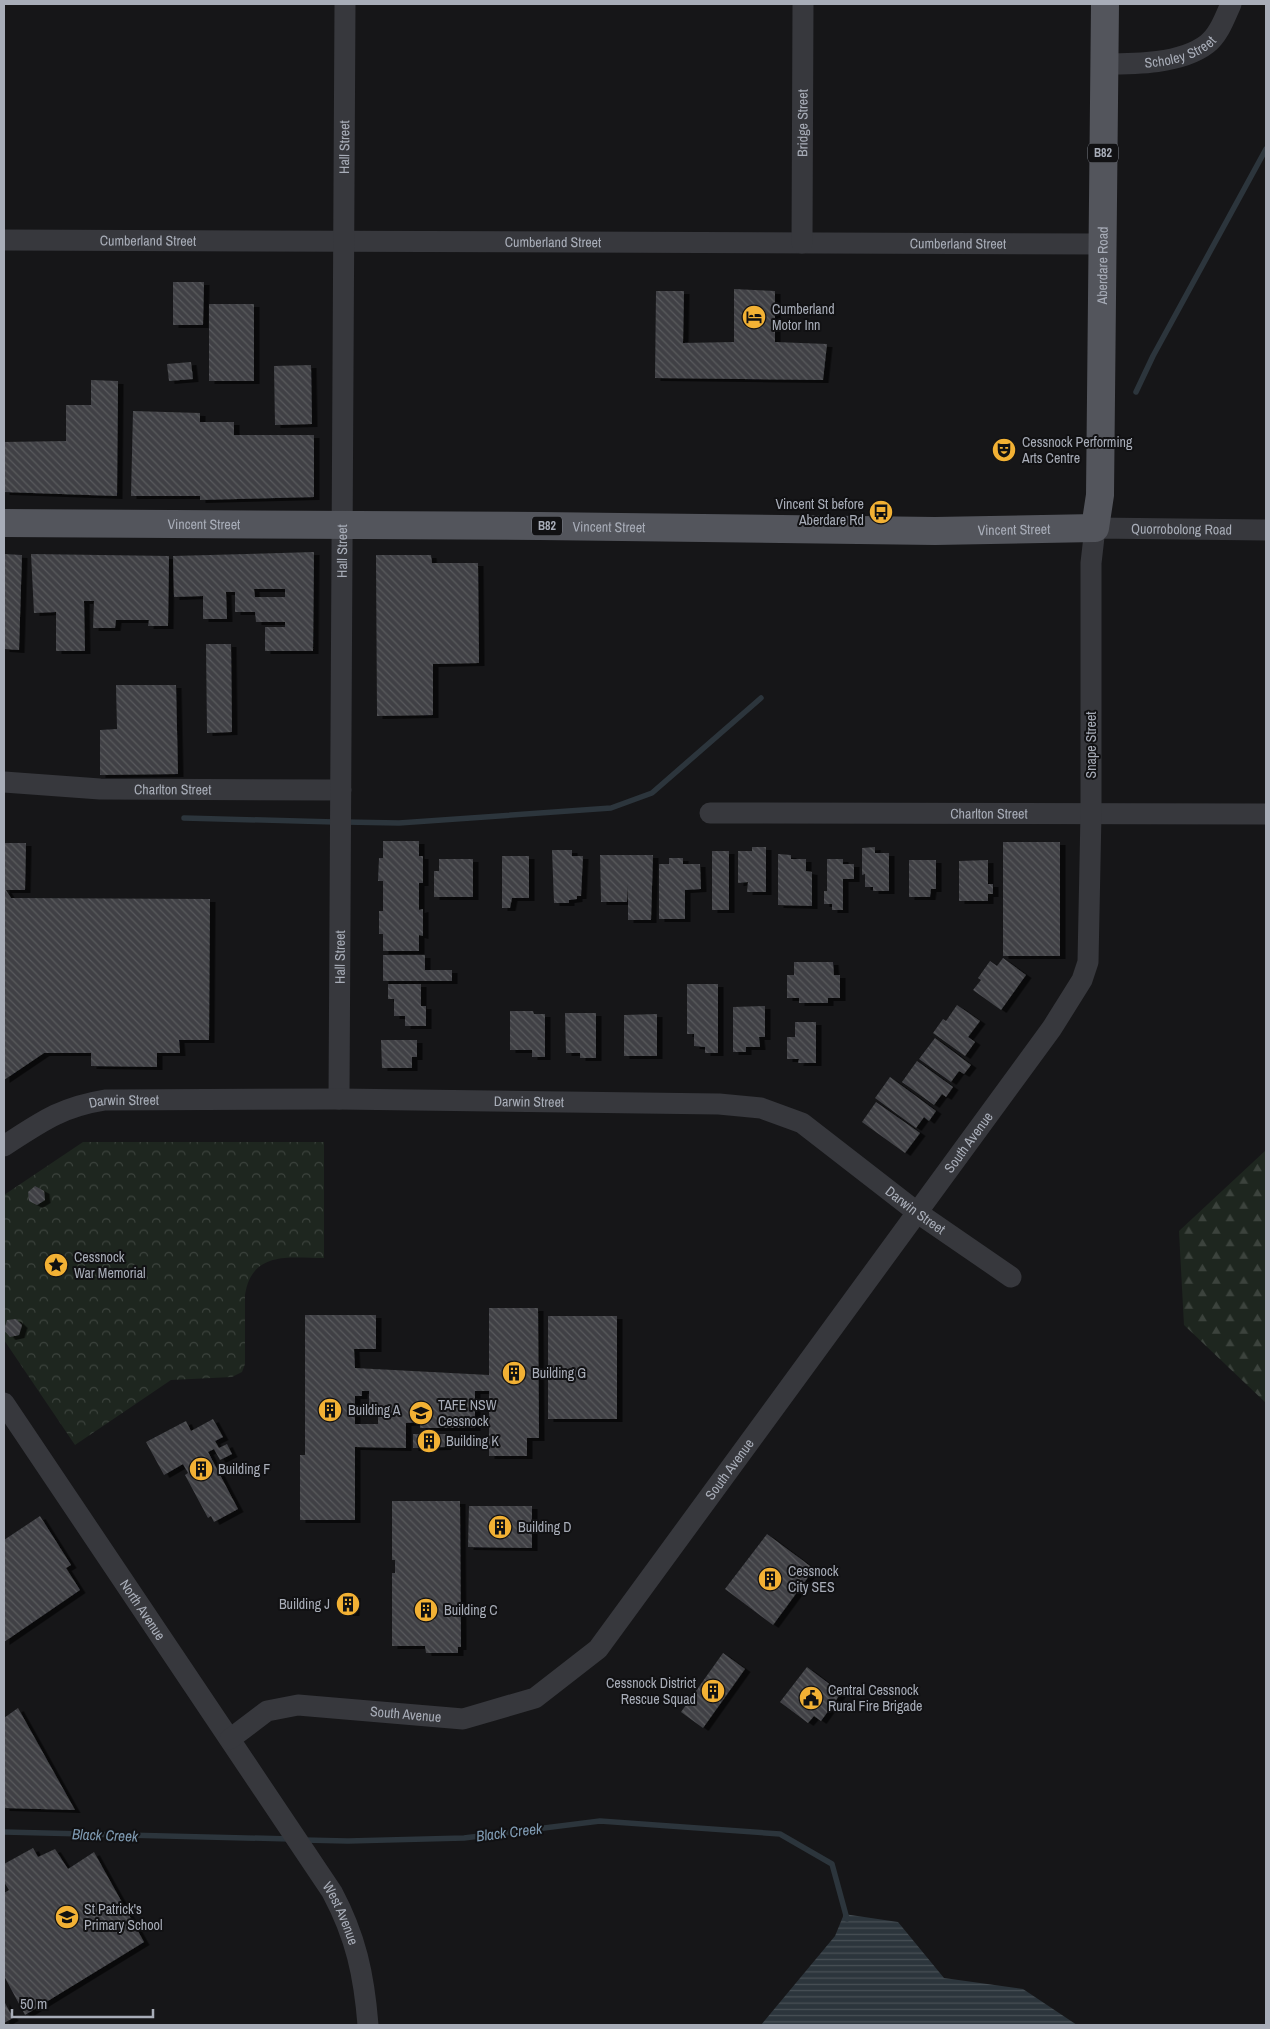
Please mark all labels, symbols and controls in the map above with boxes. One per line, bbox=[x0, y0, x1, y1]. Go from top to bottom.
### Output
street label: Scholey Street bbox=[1144, 32, 1220, 72]
street label: Bridge Street bbox=[793, 89, 812, 157]
street label: Hall Street bbox=[335, 120, 353, 174]
road number: B82 bbox=[1088, 144, 1118, 162]
street label: Aberdare Road bbox=[1093, 226, 1112, 306]
street label: Cumberland Street bbox=[100, 231, 196, 250]
street label: Cumberland Street bbox=[505, 233, 601, 251]
street label: Cumberland Street bbox=[910, 234, 1006, 253]
place label: Cumberland Motor Inn bbox=[772, 300, 835, 334]
hotel icon: Cumberland Motor Inn bbox=[741, 304, 767, 330]
place label: Cessnock Performing Arts Centre bbox=[1021, 433, 1133, 467]
theatre icon: Cessnock Performing Arts Centre bbox=[991, 437, 1017, 463]
place label: Vincent St before Aberdare Rd bbox=[775, 495, 864, 529]
bus stop icon: Vincent St before Aberdare Rd bbox=[868, 499, 894, 525]
street label: Vincent Street bbox=[168, 515, 240, 533]
road number: B82 bbox=[532, 516, 562, 536]
street label: Vincent Street bbox=[573, 517, 645, 536]
street label: Quorrobolong Road bbox=[1131, 519, 1232, 539]
street label: Vincent Street bbox=[977, 520, 1050, 539]
street label: Hall Street bbox=[333, 524, 351, 578]
street label: Snape Street bbox=[1082, 711, 1100, 779]
street label: Charlton Street bbox=[134, 780, 211, 798]
street label: Charlton Street bbox=[950, 804, 1028, 823]
street label: Hall Street bbox=[331, 930, 349, 984]
street label: Darwin Street bbox=[87, 1091, 159, 1112]
street label: Darwin Street bbox=[494, 1092, 564, 1111]
street label: South Avenue bbox=[940, 1108, 997, 1176]
street label: Darwin Street bbox=[882, 1182, 949, 1238]
place label: Cessnock War Memorial bbox=[74, 1248, 146, 1282]
place icon: Cessnock War Memorial bbox=[43, 1252, 69, 1278]
building icon: Building G bbox=[501, 1360, 527, 1386]
place label: Building G bbox=[532, 1364, 586, 1382]
place label: TAFE NSW Cessnock bbox=[438, 1396, 497, 1430]
building icon: Building A bbox=[317, 1397, 343, 1423]
school or university icon: TAFE NSW Cessnock bbox=[408, 1400, 434, 1426]
place label: Building A bbox=[348, 1401, 401, 1419]
building icon: Building K bbox=[416, 1428, 442, 1454]
place label: Building K bbox=[446, 1432, 499, 1450]
street label: South Avenue bbox=[701, 1435, 758, 1503]
building icon: Building F bbox=[188, 1456, 214, 1482]
place label: Building F bbox=[218, 1460, 270, 1478]
building icon: Building D bbox=[487, 1514, 513, 1540]
place label: Building D bbox=[518, 1518, 572, 1536]
place label: Cessnock City SES bbox=[788, 1562, 839, 1596]
building icon: Cessnock City SES bbox=[757, 1566, 783, 1592]
street label: North Avenue bbox=[116, 1576, 170, 1644]
building icon: Building J bbox=[335, 1591, 361, 1617]
place label: Building J bbox=[279, 1595, 330, 1613]
building icon: Building C bbox=[413, 1597, 439, 1623]
place label: Building C bbox=[444, 1601, 498, 1619]
place label: Cessnock District Rescue Squad bbox=[606, 1674, 696, 1708]
building icon: Cessnock District Rescue Squad bbox=[700, 1678, 726, 1704]
place label: Central Cessnock Rural Fire Brigade bbox=[828, 1681, 922, 1715]
public building icon: Central Cessnock Rural Fire Brigade bbox=[798, 1685, 824, 1711]
street label: South Avenue bbox=[369, 1702, 442, 1726]
water label: Black Creek bbox=[475, 1817, 544, 1846]
water label: Black Creek bbox=[71, 1823, 139, 1847]
street label: West Avenue bbox=[319, 1878, 363, 1947]
place label: St Patrick's Primary School bbox=[84, 1900, 162, 1934]
school or university icon: St Patrick's Primary School bbox=[54, 1904, 80, 1930]
scale bar bbox=[12, 1986, 154, 2018]
text: 50 m bbox=[20, 1993, 47, 2014]

